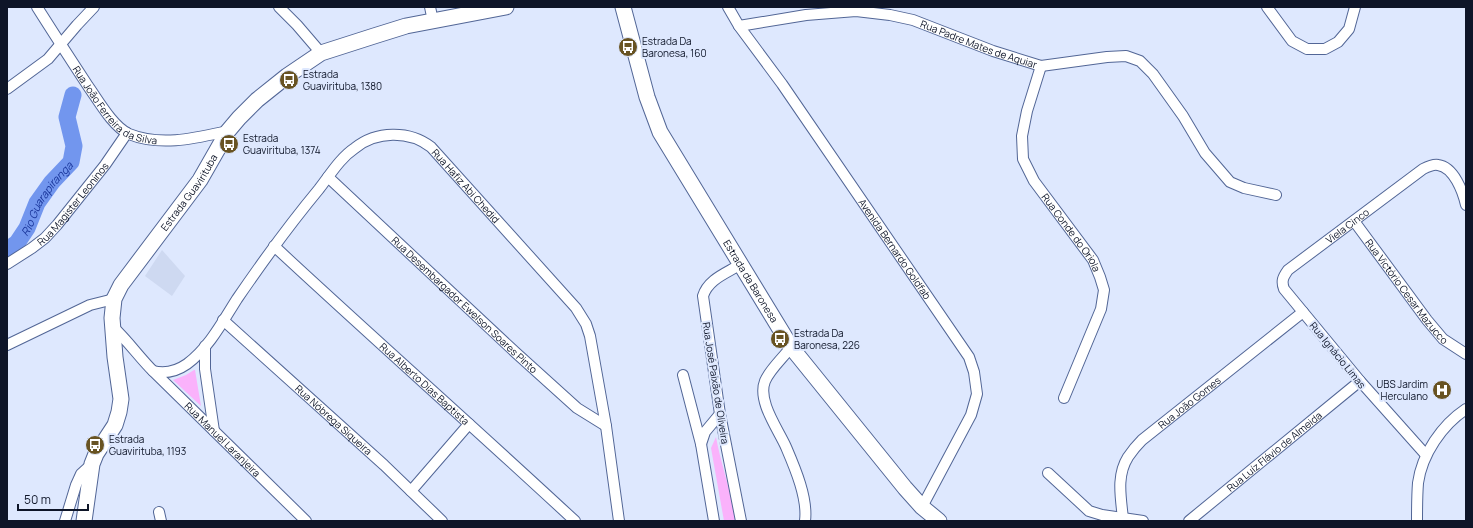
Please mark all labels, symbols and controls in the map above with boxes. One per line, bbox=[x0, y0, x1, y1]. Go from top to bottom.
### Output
street label: Rua Padre Mates de Aquiar bbox=[919, 17, 1039, 71]
place label: Estrada Da Baronesa, 160 bbox=[642, 34, 707, 60]
bus stop icon: Estrada Da Baronesa, 160 bbox=[617, 36, 639, 58]
street label: Rua João Ferreira da Silva bbox=[70, 63, 158, 147]
place label: Estrada Guavirituba, 1380 bbox=[303, 67, 382, 93]
bus stop icon: Estrada Guavirituba, 1380 bbox=[278, 69, 300, 91]
place label: Estrada Guavirituba, 1374 bbox=[243, 131, 321, 157]
bus stop icon: Estrada Guavirituba, 1374 bbox=[218, 133, 240, 155]
street label: Rua Hafiz Abi Chedid bbox=[429, 146, 503, 226]
street label: Estrada Guavirituba bbox=[157, 151, 220, 234]
water label: Rio Guarapiranga bbox=[17, 157, 76, 238]
street label: Rua Magister Leoninos bbox=[34, 159, 112, 249]
street label: Rua Conde do Oriola bbox=[1039, 190, 1104, 274]
street label: Avenida Bernardo Goldfab bbox=[856, 196, 934, 302]
street label: Viela Cinco bbox=[1323, 205, 1372, 246]
street label: Rua Desembargador Ewelson Soares Pinto bbox=[389, 233, 541, 376]
street label: Rua Victório Cesar Mazucco bbox=[1362, 236, 1451, 347]
street label: Estrada da Baronesa bbox=[720, 237, 781, 325]
street label: Rua Ignácio Limas bbox=[1307, 319, 1369, 391]
street label: Rua José Paixão de Oliveira bbox=[699, 321, 733, 445]
place label: Estrada Da Baronesa, 226 bbox=[794, 326, 860, 352]
bus stop icon: Estrada Da Baronesa, 226 bbox=[769, 328, 791, 350]
street label: Rua Alberto Dias Baptista bbox=[377, 339, 472, 428]
street label: Rua João Gomes bbox=[1155, 373, 1224, 432]
place label: UBS Jardim Herculano bbox=[1376, 377, 1428, 403]
hospital icon: UBS Jardim Herculano bbox=[1431, 379, 1453, 401]
street label: Rua Nóbrega Siqueira bbox=[292, 381, 375, 458]
street label: Rua Manuel Laranjeira bbox=[182, 399, 264, 480]
street label: Rua Luíz Flávio de Almeida bbox=[1224, 408, 1325, 495]
place label: Estrada Guavirituba, 1193 bbox=[109, 432, 186, 458]
bus stop icon: Estrada Guavirituba, 1193 bbox=[84, 434, 106, 456]
scale bar bbox=[18, 486, 88, 512]
text: 50 m bbox=[24, 491, 51, 508]

